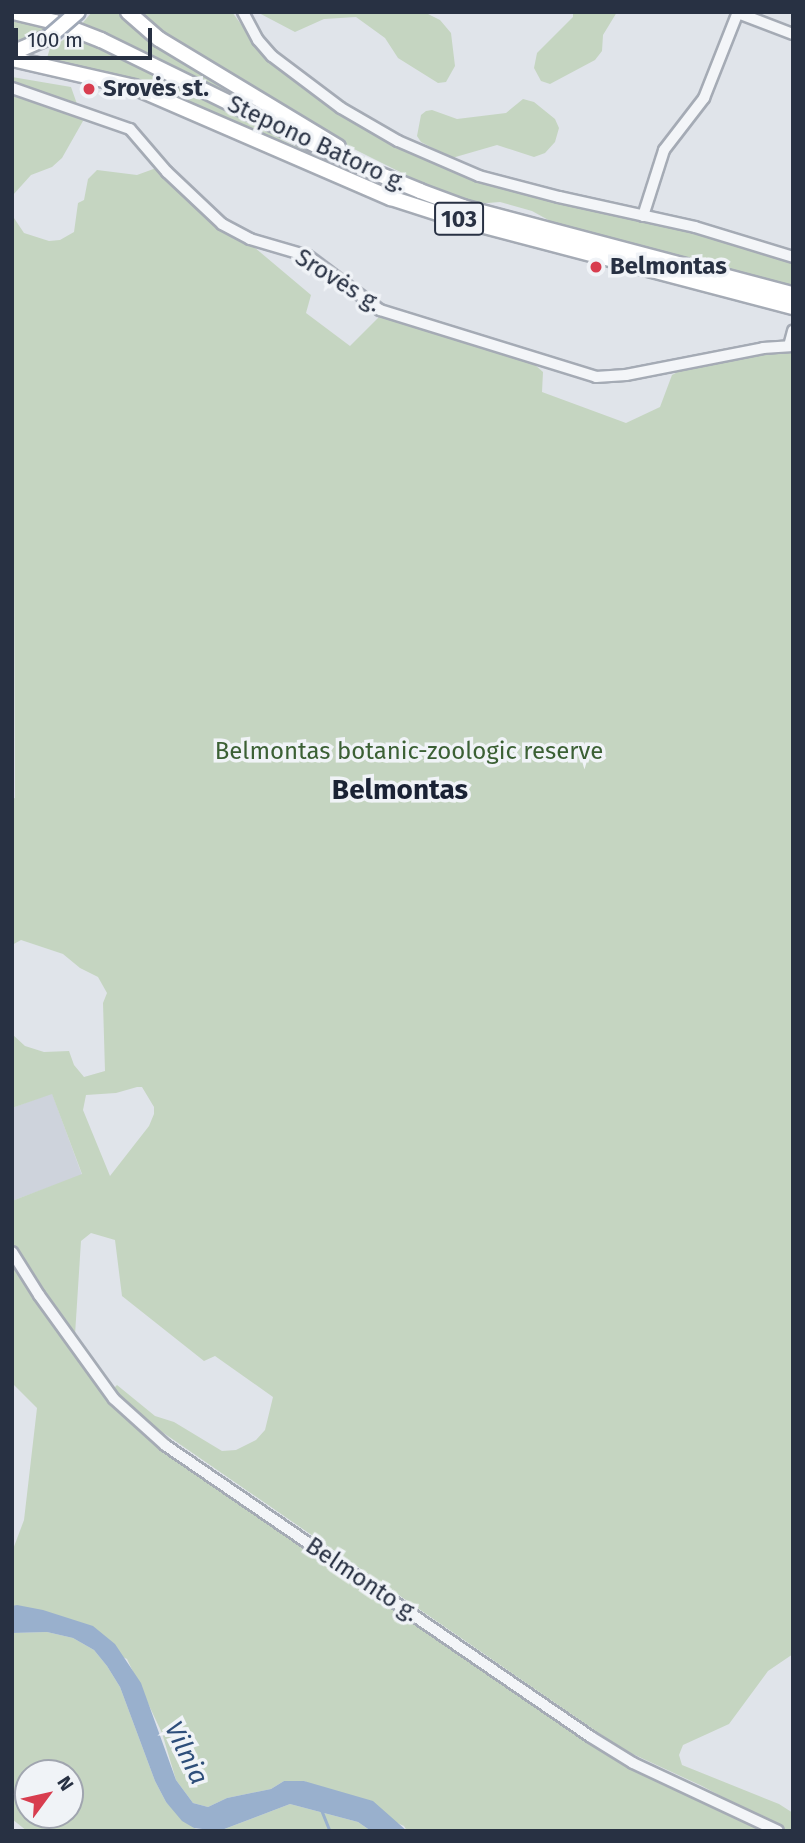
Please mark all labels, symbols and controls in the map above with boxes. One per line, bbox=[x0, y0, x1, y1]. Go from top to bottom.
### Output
scale bar bbox=[18, 14, 156, 58]
text: 100 m bbox=[27, 27, 83, 53]
place label: Srovės st. bbox=[103, 75, 209, 103]
marker: Srovės st. bbox=[81, 81, 97, 97]
street label: Stepono Batoro g. bbox=[223, 90, 411, 198]
road number: 103 bbox=[433, 200, 485, 238]
street label: Srovės g. bbox=[290, 243, 386, 319]
place label: Belmontas bbox=[610, 253, 727, 281]
marker: Belmontas bbox=[588, 259, 604, 275]
park label: Belmontas botanic-zoologic reserve bbox=[215, 738, 603, 766]
district label: Belmontas bbox=[332, 773, 468, 807]
street label: Belmonto g. bbox=[300, 1532, 424, 1628]
water label: Vilnia bbox=[157, 1716, 215, 1790]
north arrow bbox=[14, 1759, 84, 1829]
text: N bbox=[52, 1772, 78, 1795]

